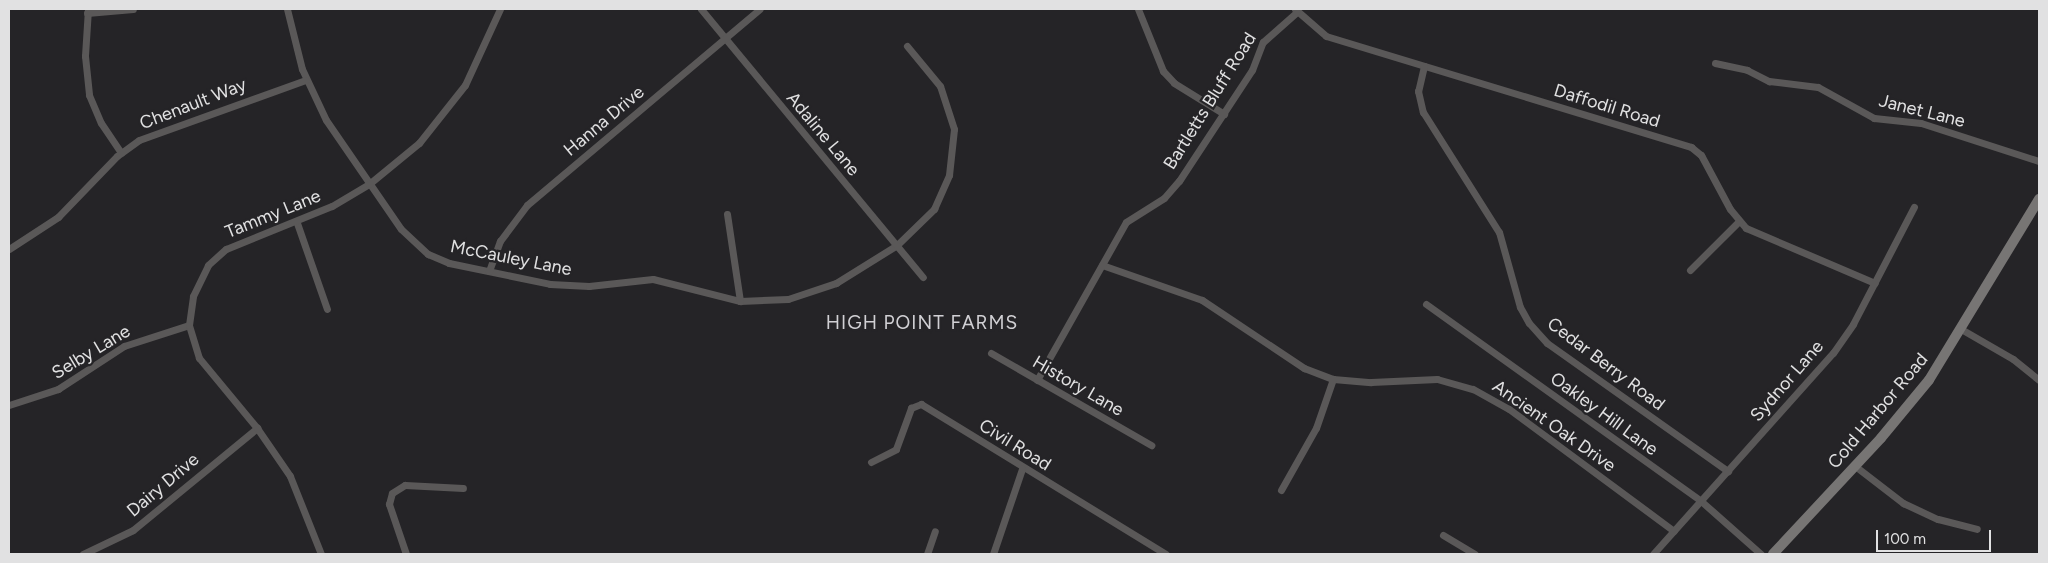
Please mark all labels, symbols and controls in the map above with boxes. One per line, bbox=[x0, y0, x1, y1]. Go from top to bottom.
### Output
street label: Bartletts Bluff Road bbox=[1159, 29, 1261, 173]
street label: Chenault Way bbox=[137, 74, 249, 134]
street label: Daffodil Road bbox=[1551, 80, 1663, 132]
street label: Hanna Drive bbox=[560, 81, 648, 161]
street label: Adaline Lane bbox=[782, 88, 864, 180]
street label: Janet Lane bbox=[1877, 90, 1967, 132]
street label: Tammy Lane bbox=[222, 185, 324, 243]
street label: McCauley Lane bbox=[449, 236, 573, 280]
district label: HIGH POINT FARMS bbox=[824, 312, 1020, 334]
street label: Cedar Berry Road bbox=[1543, 313, 1669, 415]
street label: Selby Lane bbox=[48, 320, 134, 384]
street label: Sydnor Lane bbox=[1746, 336, 1828, 426]
street label: Cold Harbor Road bbox=[1823, 349, 1933, 473]
street label: History Lane bbox=[1029, 351, 1127, 421]
street label: Oakley Hill Lane bbox=[1546, 368, 1662, 460]
street label: Ancient Oak Drive bbox=[1488, 376, 1620, 476]
street label: Civil Road bbox=[975, 415, 1055, 475]
street label: Dairy Drive bbox=[123, 449, 203, 521]
scale bar bbox=[1878, 520, 1993, 552]
text: 100 m bbox=[1884, 530, 1926, 548]

